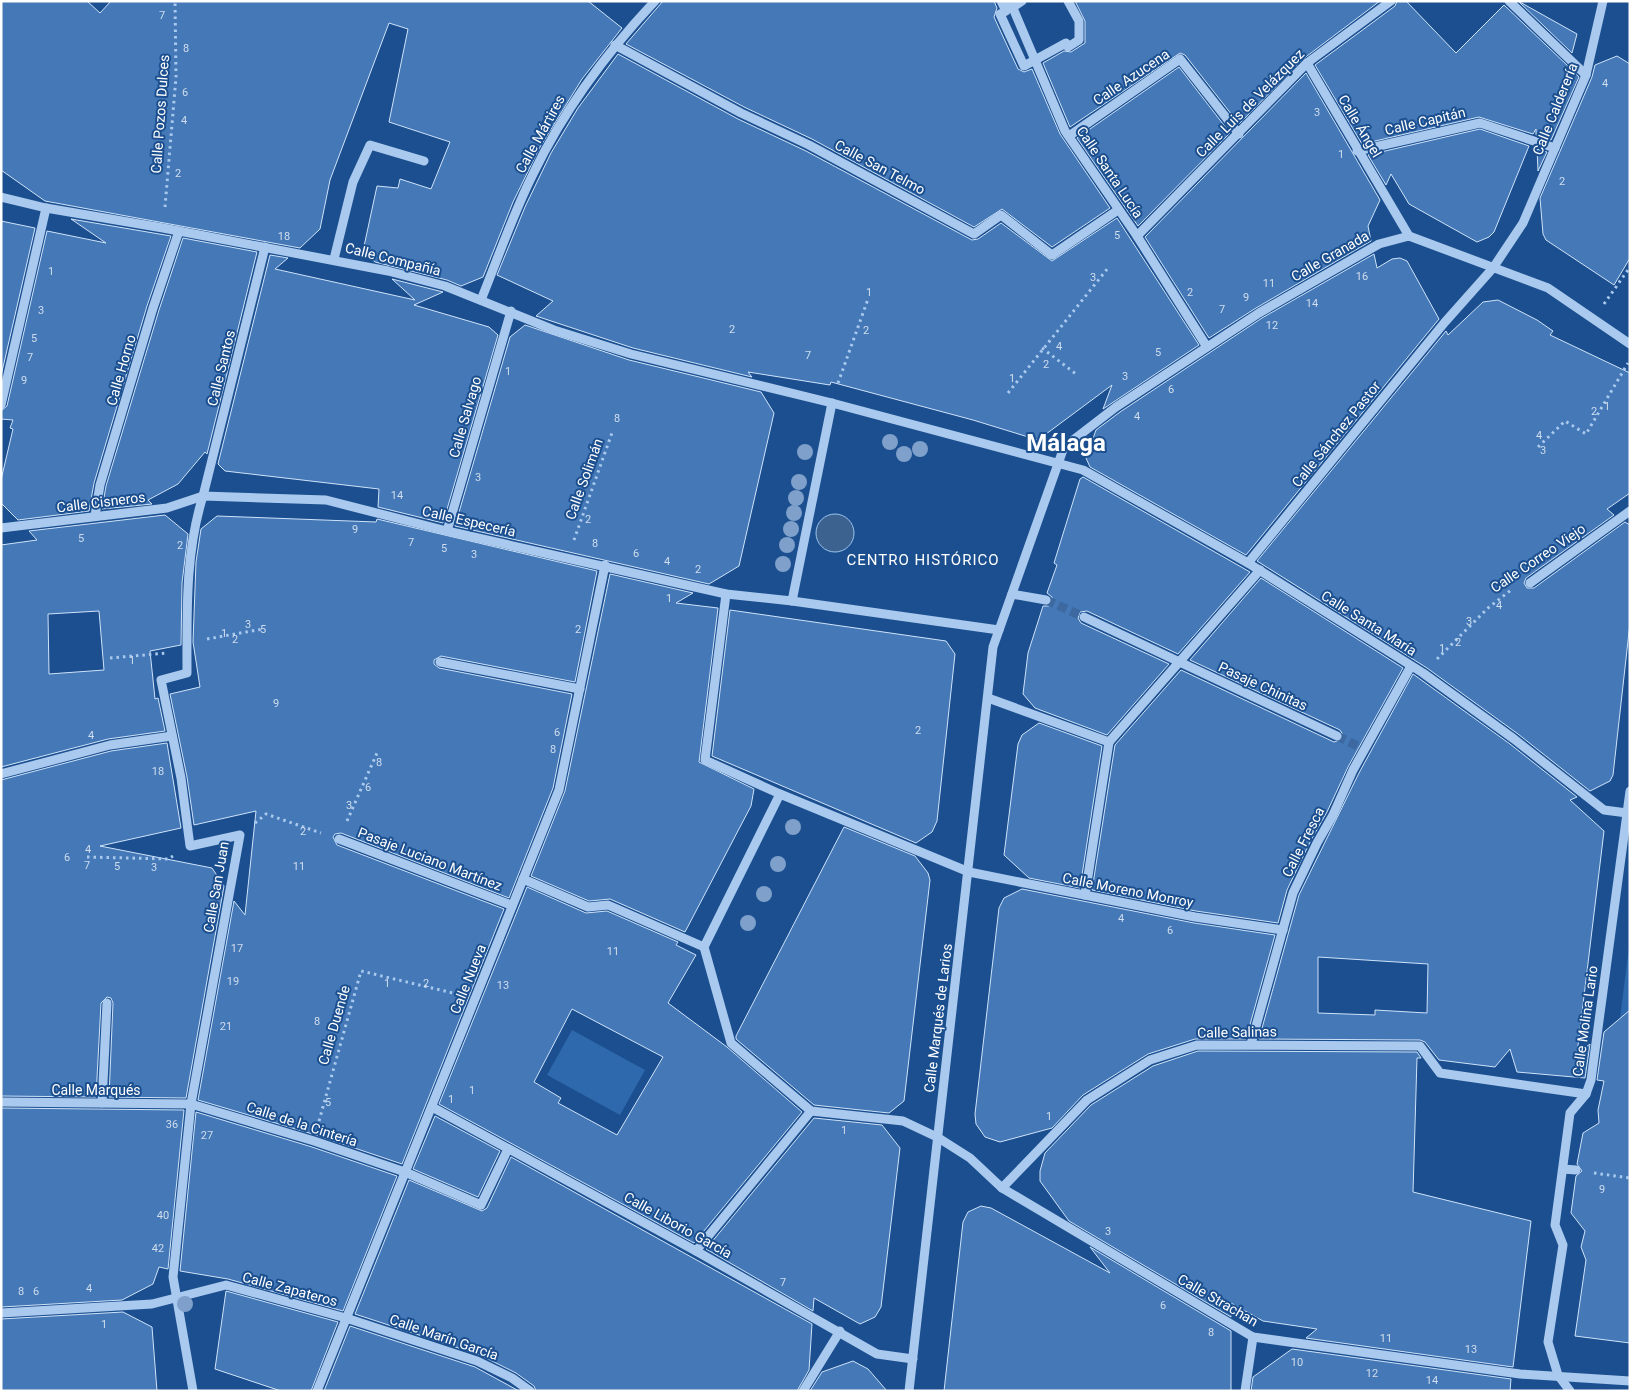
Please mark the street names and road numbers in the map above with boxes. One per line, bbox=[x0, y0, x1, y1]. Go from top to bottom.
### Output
street label: Calle Azucena bbox=[1090, 46, 1172, 108]
street label: Calle Luis de Velázquez bbox=[1193, 46, 1307, 160]
street label: Calle Pozos Dulces bbox=[148, 54, 172, 174]
street label: Calle Calderería bbox=[1529, 61, 1581, 157]
street label: Calle Ángel bbox=[1335, 91, 1386, 160]
street label: Calle Mártires bbox=[512, 92, 568, 176]
street label: Calle Capitán bbox=[1383, 104, 1467, 138]
street label: Calle Santa Lucía bbox=[1073, 123, 1147, 221]
street label: Calle San Telmo bbox=[832, 136, 928, 198]
street label: Calle Granada bbox=[1288, 227, 1372, 285]
street label: Calle Compañía bbox=[343, 239, 443, 279]
street label: Calle Santos bbox=[204, 328, 238, 408]
street label: Calle Horno bbox=[103, 333, 139, 407]
street label: Calle Salvago bbox=[446, 374, 484, 460]
street label: Calle Sánchez Pastor bbox=[1288, 378, 1384, 490]
street label: Calle Solimán bbox=[562, 436, 606, 522]
street label: Calle Cisneros bbox=[56, 489, 146, 515]
street label: Calle Especería bbox=[421, 502, 517, 540]
street label: Calle Correo Viejo bbox=[1488, 520, 1588, 596]
street label: Calle Santa María bbox=[1318, 587, 1420, 659]
street label: Pasaje Chinitas bbox=[1216, 658, 1310, 714]
street label: Calle Fresca bbox=[1279, 804, 1327, 880]
street label: Pasaje Luciano Martínez bbox=[356, 824, 504, 894]
street label: Calle San Juan bbox=[200, 840, 232, 934]
street label: Calle Moreno Monroy bbox=[1061, 869, 1195, 911]
street label: Calle Nueva bbox=[447, 942, 489, 1016]
street label: Calle Marqués de Larios bbox=[921, 943, 955, 1093]
street label: Calle Molina Lario bbox=[1569, 965, 1601, 1077]
street label: Calle Duende bbox=[315, 983, 353, 1067]
street label: Calle Salinas bbox=[1197, 1023, 1277, 1041]
street label: Calle Marqués bbox=[51, 1082, 141, 1098]
street label: Calle de la Cintería bbox=[244, 1098, 360, 1150]
street label: Calle Liborio García bbox=[621, 1189, 735, 1261]
street label: Calle Zapateros bbox=[241, 1269, 339, 1309]
street label: Calle Strachan bbox=[1175, 1271, 1261, 1329]
street label: Calle Marín García bbox=[388, 1311, 500, 1363]

